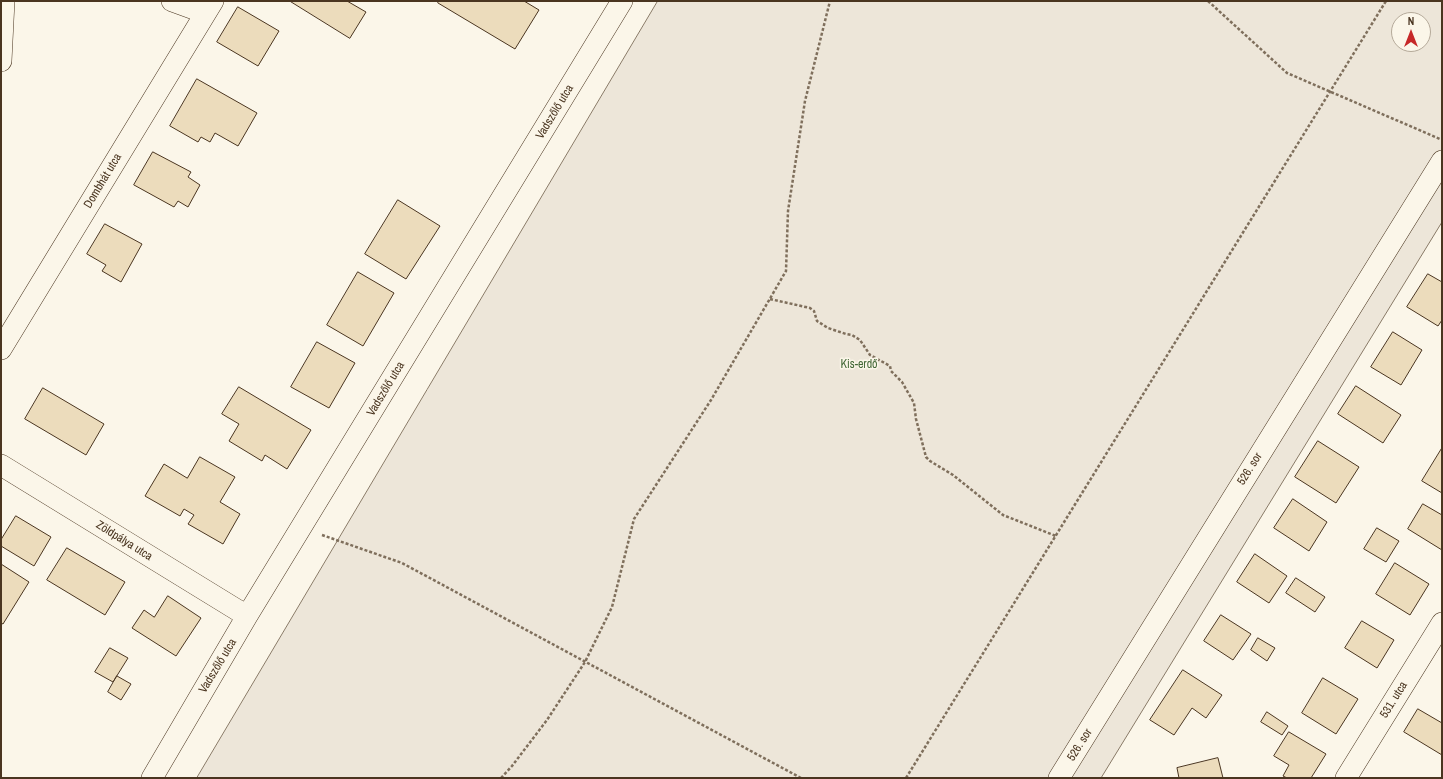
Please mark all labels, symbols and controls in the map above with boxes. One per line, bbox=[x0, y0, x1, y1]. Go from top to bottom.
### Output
north arrow bbox=[1391, 12, 1431, 52]
text: N bbox=[1408, 14, 1414, 28]
street label: Vadszőlő utca bbox=[533, 82, 577, 142]
street label: Dombhát utca bbox=[81, 151, 125, 211]
park label: Kis-erdő bbox=[840, 358, 878, 372]
street label: Vadszőlő utca bbox=[364, 359, 408, 419]
street label: 526. sor bbox=[1234, 450, 1266, 488]
street label: Zöldpálya utca bbox=[93, 518, 155, 564]
street label: Vadszőlő utca bbox=[196, 636, 240, 696]
street label: 531. utca bbox=[1377, 679, 1411, 721]
street label: 526. sor bbox=[1064, 726, 1096, 764]

